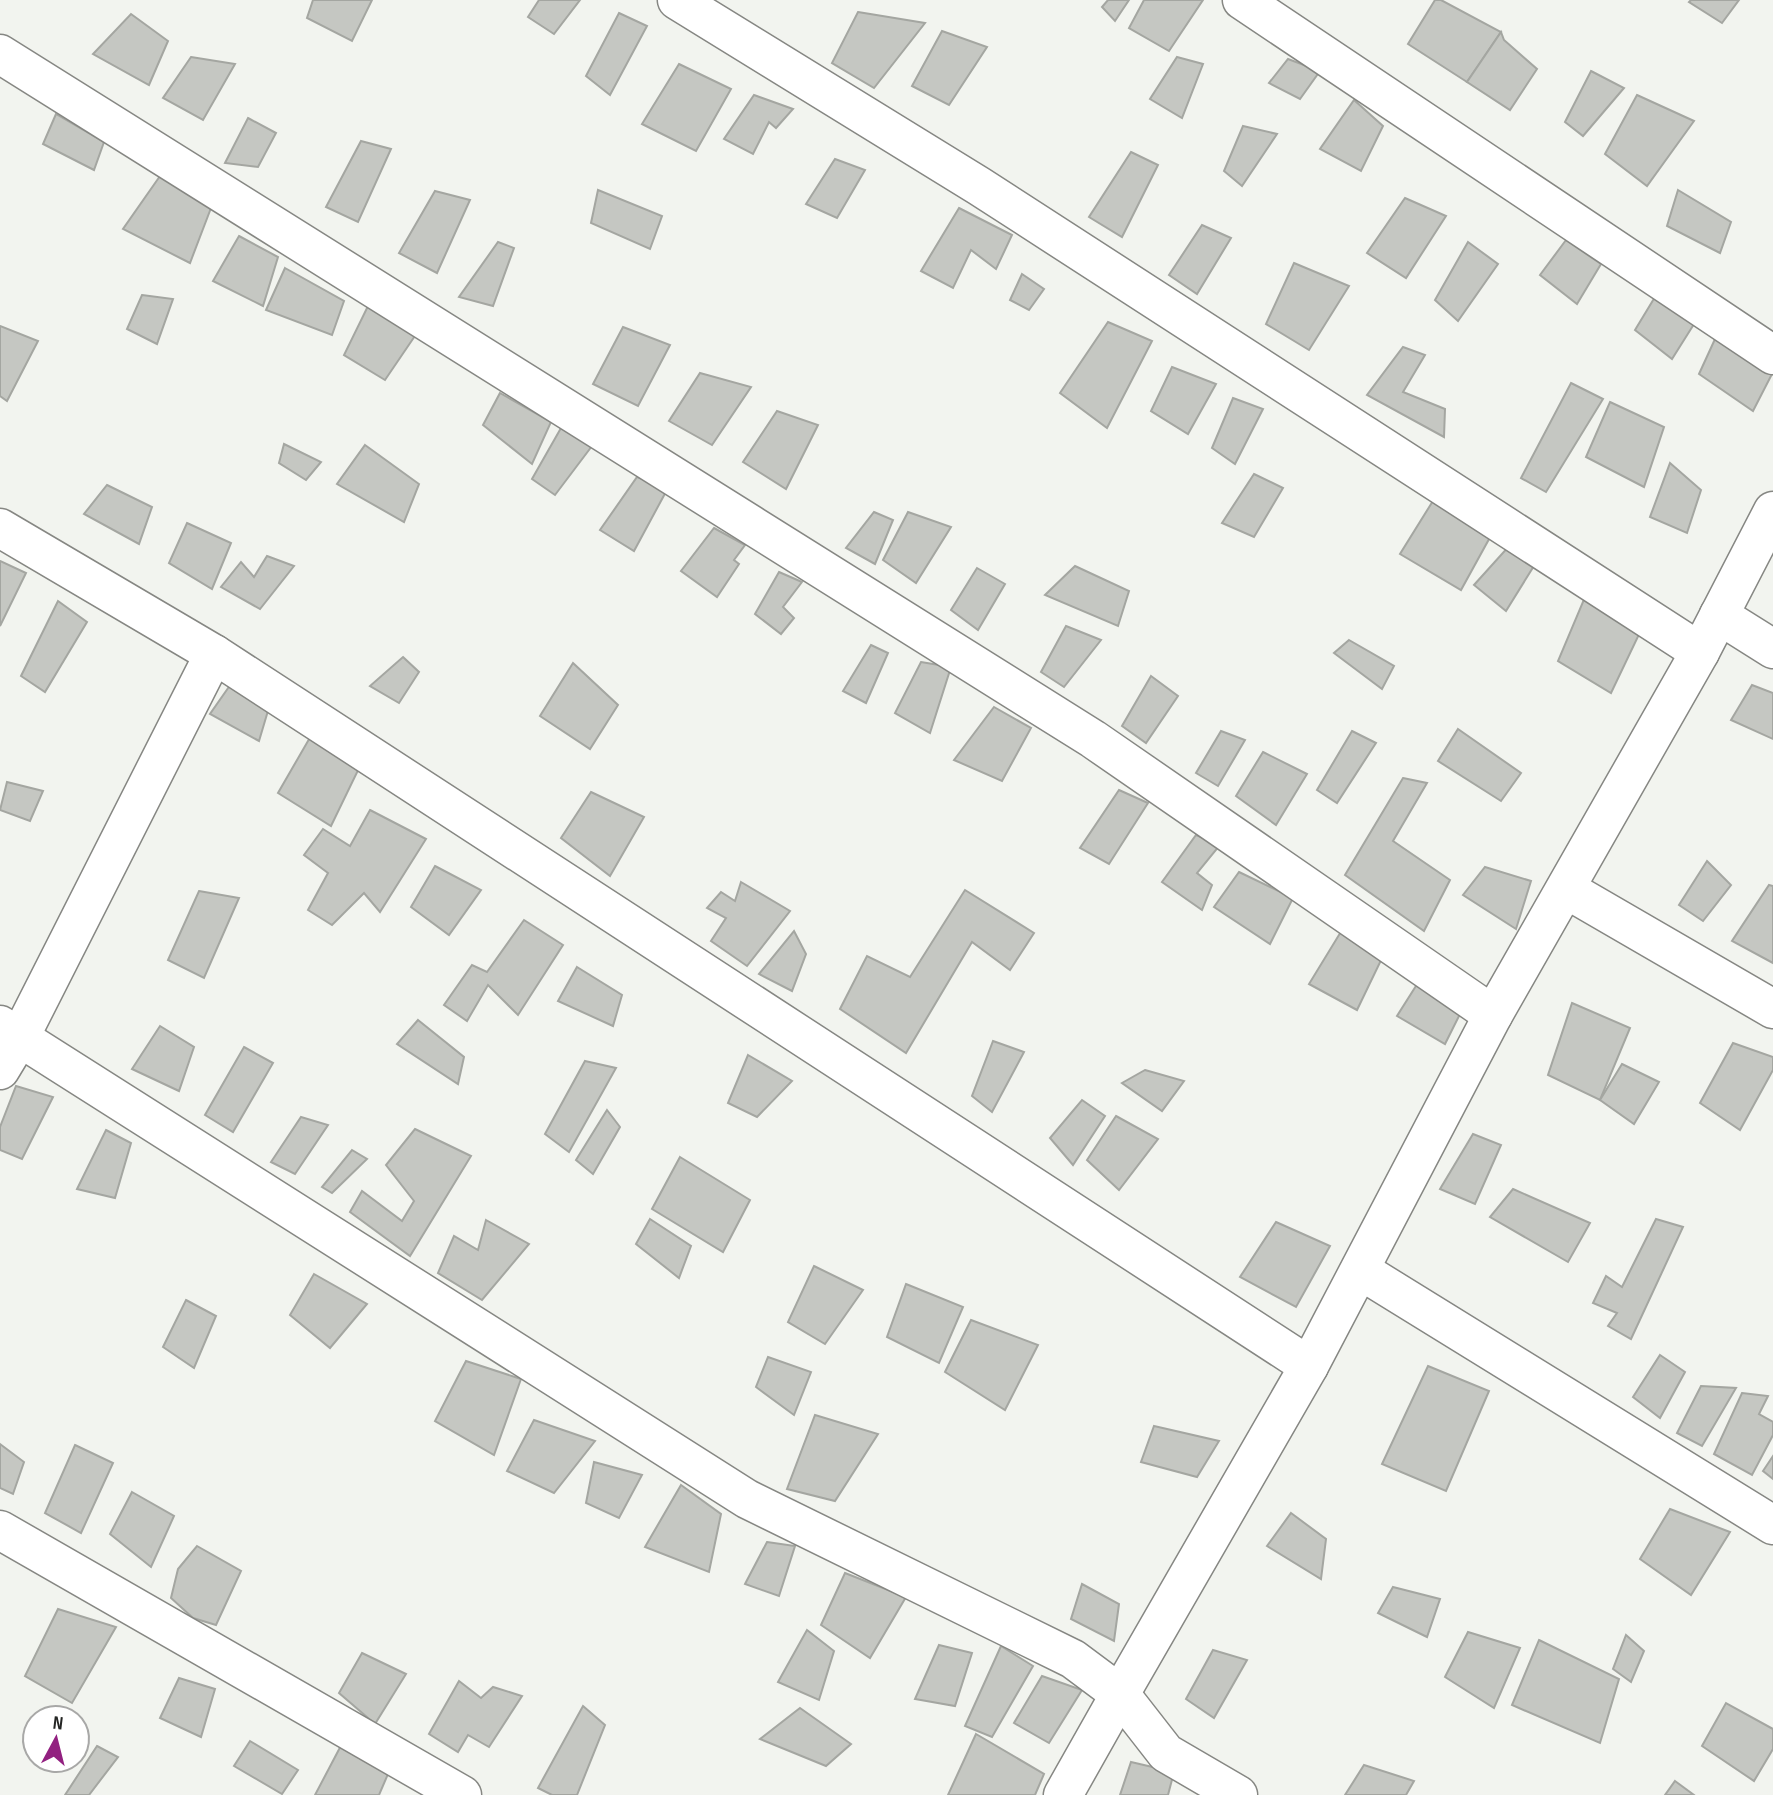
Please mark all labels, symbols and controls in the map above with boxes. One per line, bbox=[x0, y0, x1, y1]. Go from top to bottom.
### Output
north arrow bbox=[21, 1704, 91, 1774]
text: N bbox=[51, 1712, 64, 1736]

